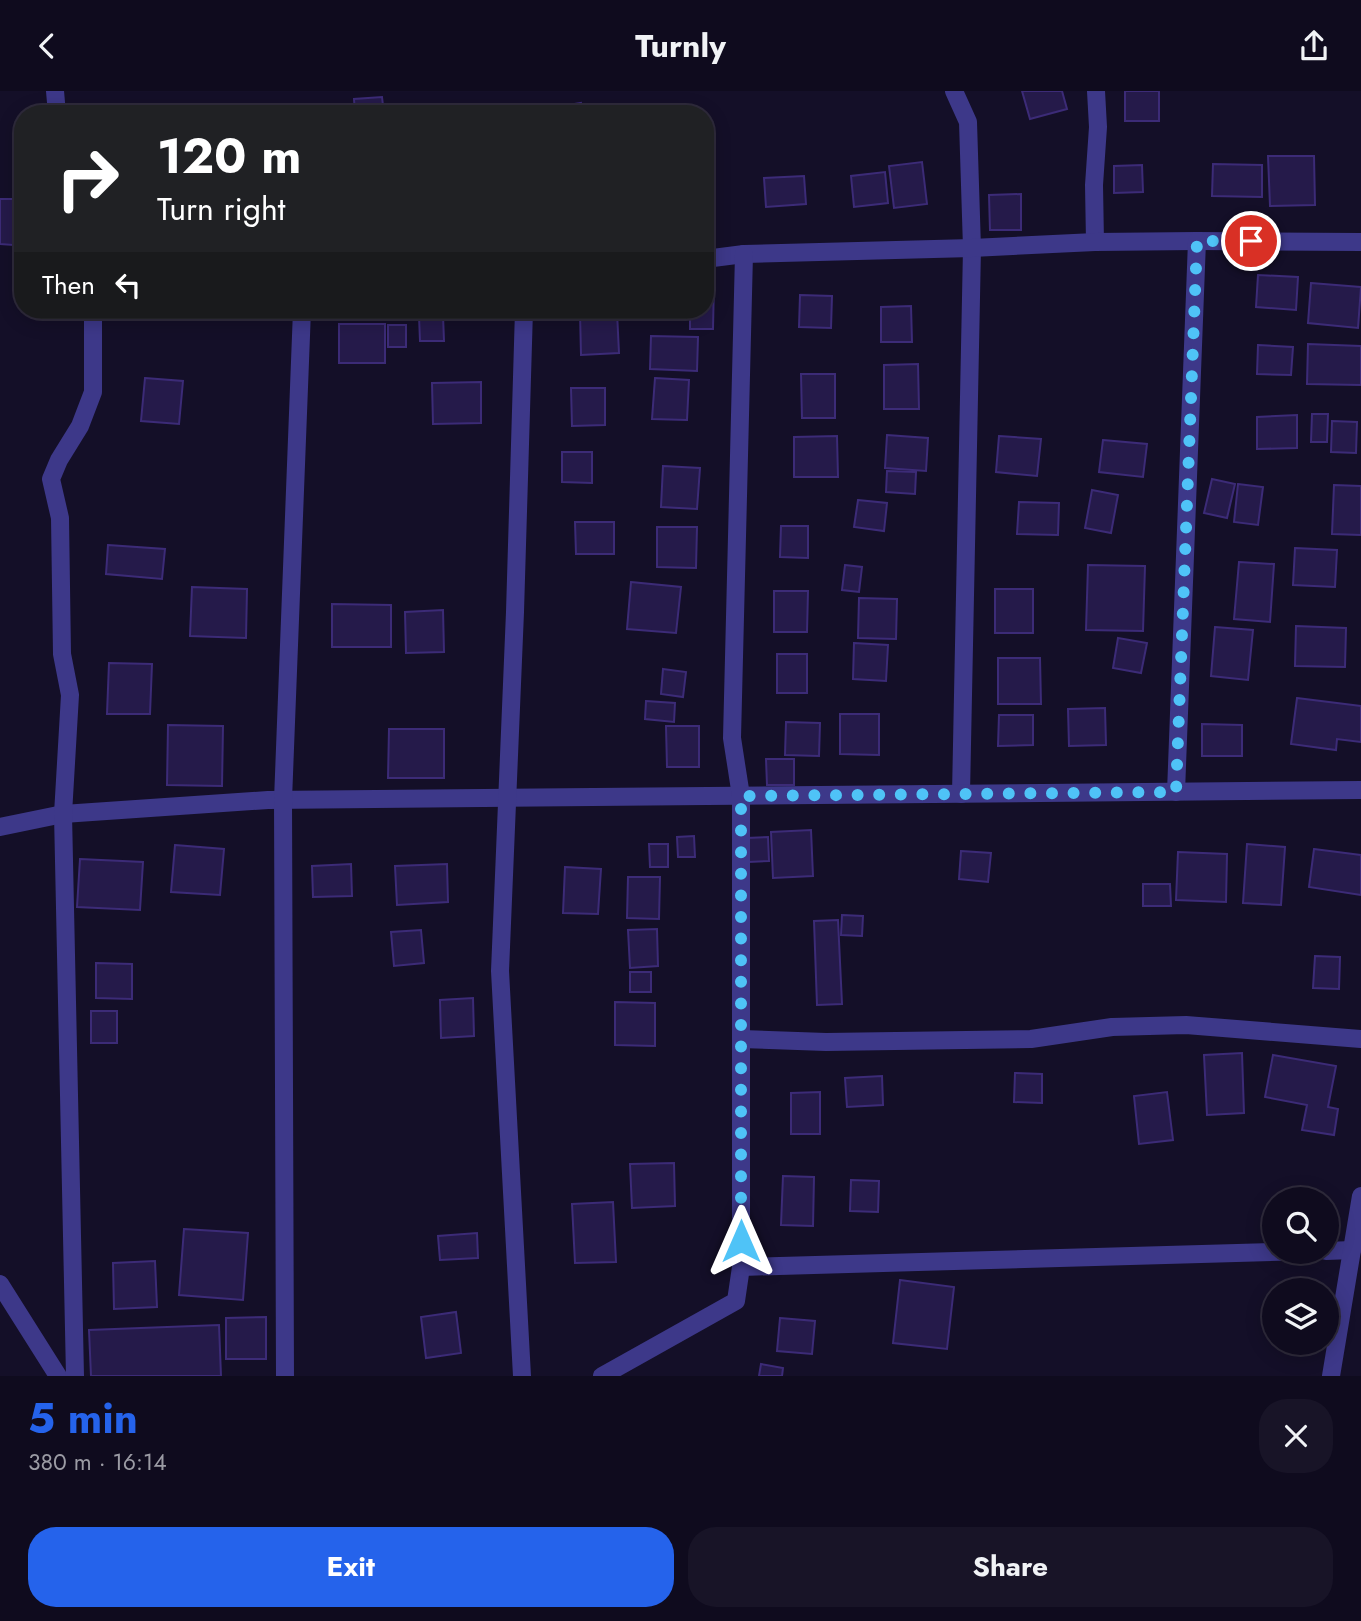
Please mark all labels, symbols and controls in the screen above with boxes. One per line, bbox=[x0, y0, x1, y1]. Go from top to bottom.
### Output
text: Turnly bbox=[635, 23, 726, 69]
icon: back bbox=[28, 27, 66, 65]
icon: share bbox=[1295, 27, 1333, 65]
text: 120 m bbox=[157, 121, 301, 191]
icon: right bbox=[42, 133, 133, 224]
text: Turn right bbox=[157, 186, 286, 232]
pin bbox=[1221, 211, 1281, 271]
icon: arrive bbox=[1232, 222, 1270, 260]
text: Then bbox=[42, 266, 95, 304]
icon: left bbox=[109, 266, 147, 304]
map controls bbox=[1262, 1187, 1339, 1355]
button: search bbox=[1262, 1187, 1339, 1264]
position arrow bbox=[704, 1204, 778, 1278]
button: layers bbox=[1262, 1278, 1339, 1355]
text: 5 min bbox=[28, 1388, 138, 1449]
button: close bbox=[1259, 1399, 1333, 1473]
text: 380 m · 16:14 bbox=[28, 1445, 167, 1479]
button: Exit bbox=[28, 1527, 674, 1607]
button: Share bbox=[688, 1527, 1333, 1607]

